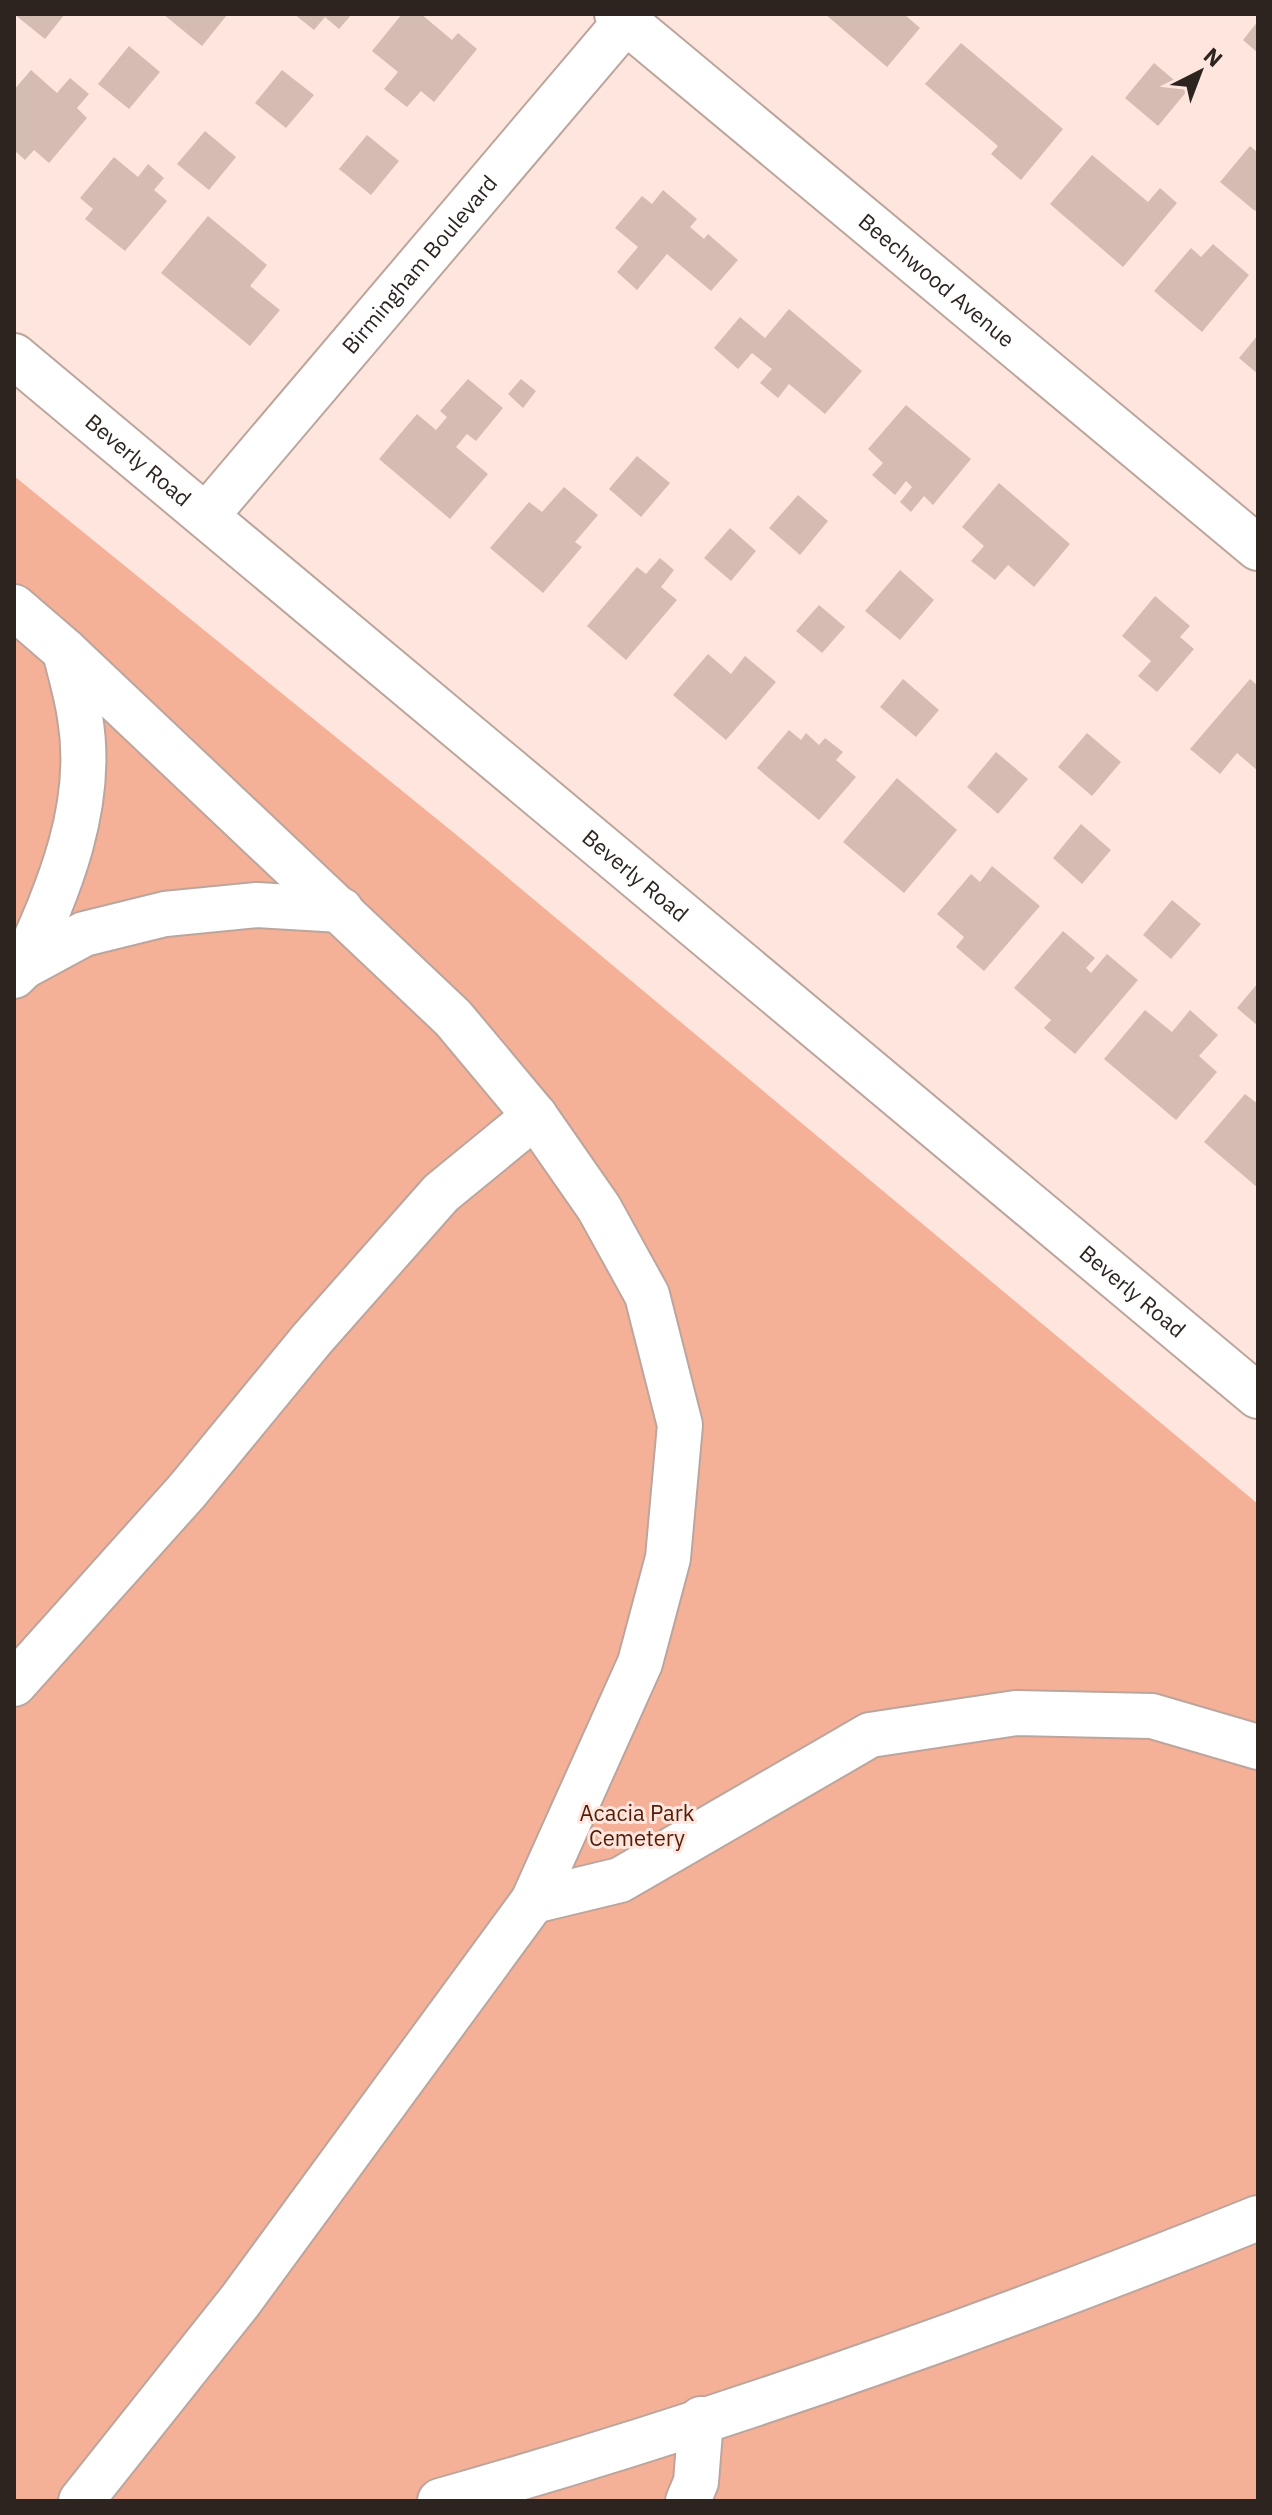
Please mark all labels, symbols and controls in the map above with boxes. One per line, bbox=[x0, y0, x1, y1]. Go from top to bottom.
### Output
north arrow bbox=[1160, 32, 1240, 112]
text: N bbox=[1198, 41, 1229, 73]
street label: Birmingham Boulevard bbox=[335, 169, 503, 359]
street label: Beechwood Avenue bbox=[853, 206, 1021, 353]
street label: Beverly Road bbox=[80, 407, 198, 512]
street label: Beverly Road bbox=[577, 822, 695, 928]
street label: Beverly Road bbox=[1074, 1238, 1192, 1343]
park label: Acacia Park Cemetery bbox=[580, 1798, 695, 1852]

